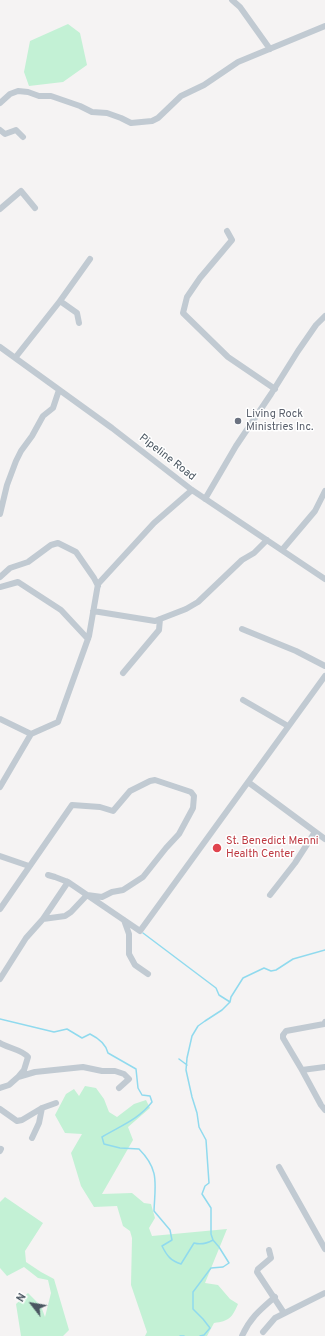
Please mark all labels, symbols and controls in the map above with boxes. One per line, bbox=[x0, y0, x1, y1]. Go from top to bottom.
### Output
place label: Living Rock Ministries Inc. bbox=[246, 408, 314, 434]
marker: Living Rock Ministries Inc. bbox=[233, 416, 243, 426]
street label: Pipeline Road bbox=[136, 432, 198, 484]
place label: St. Benedict Menni Health Center bbox=[226, 835, 319, 861]
marker: St. Benedict Menni Health Center bbox=[211, 842, 223, 854]
north arrow bbox=[12, 1284, 52, 1324]
text: N bbox=[14, 1291, 30, 1305]

